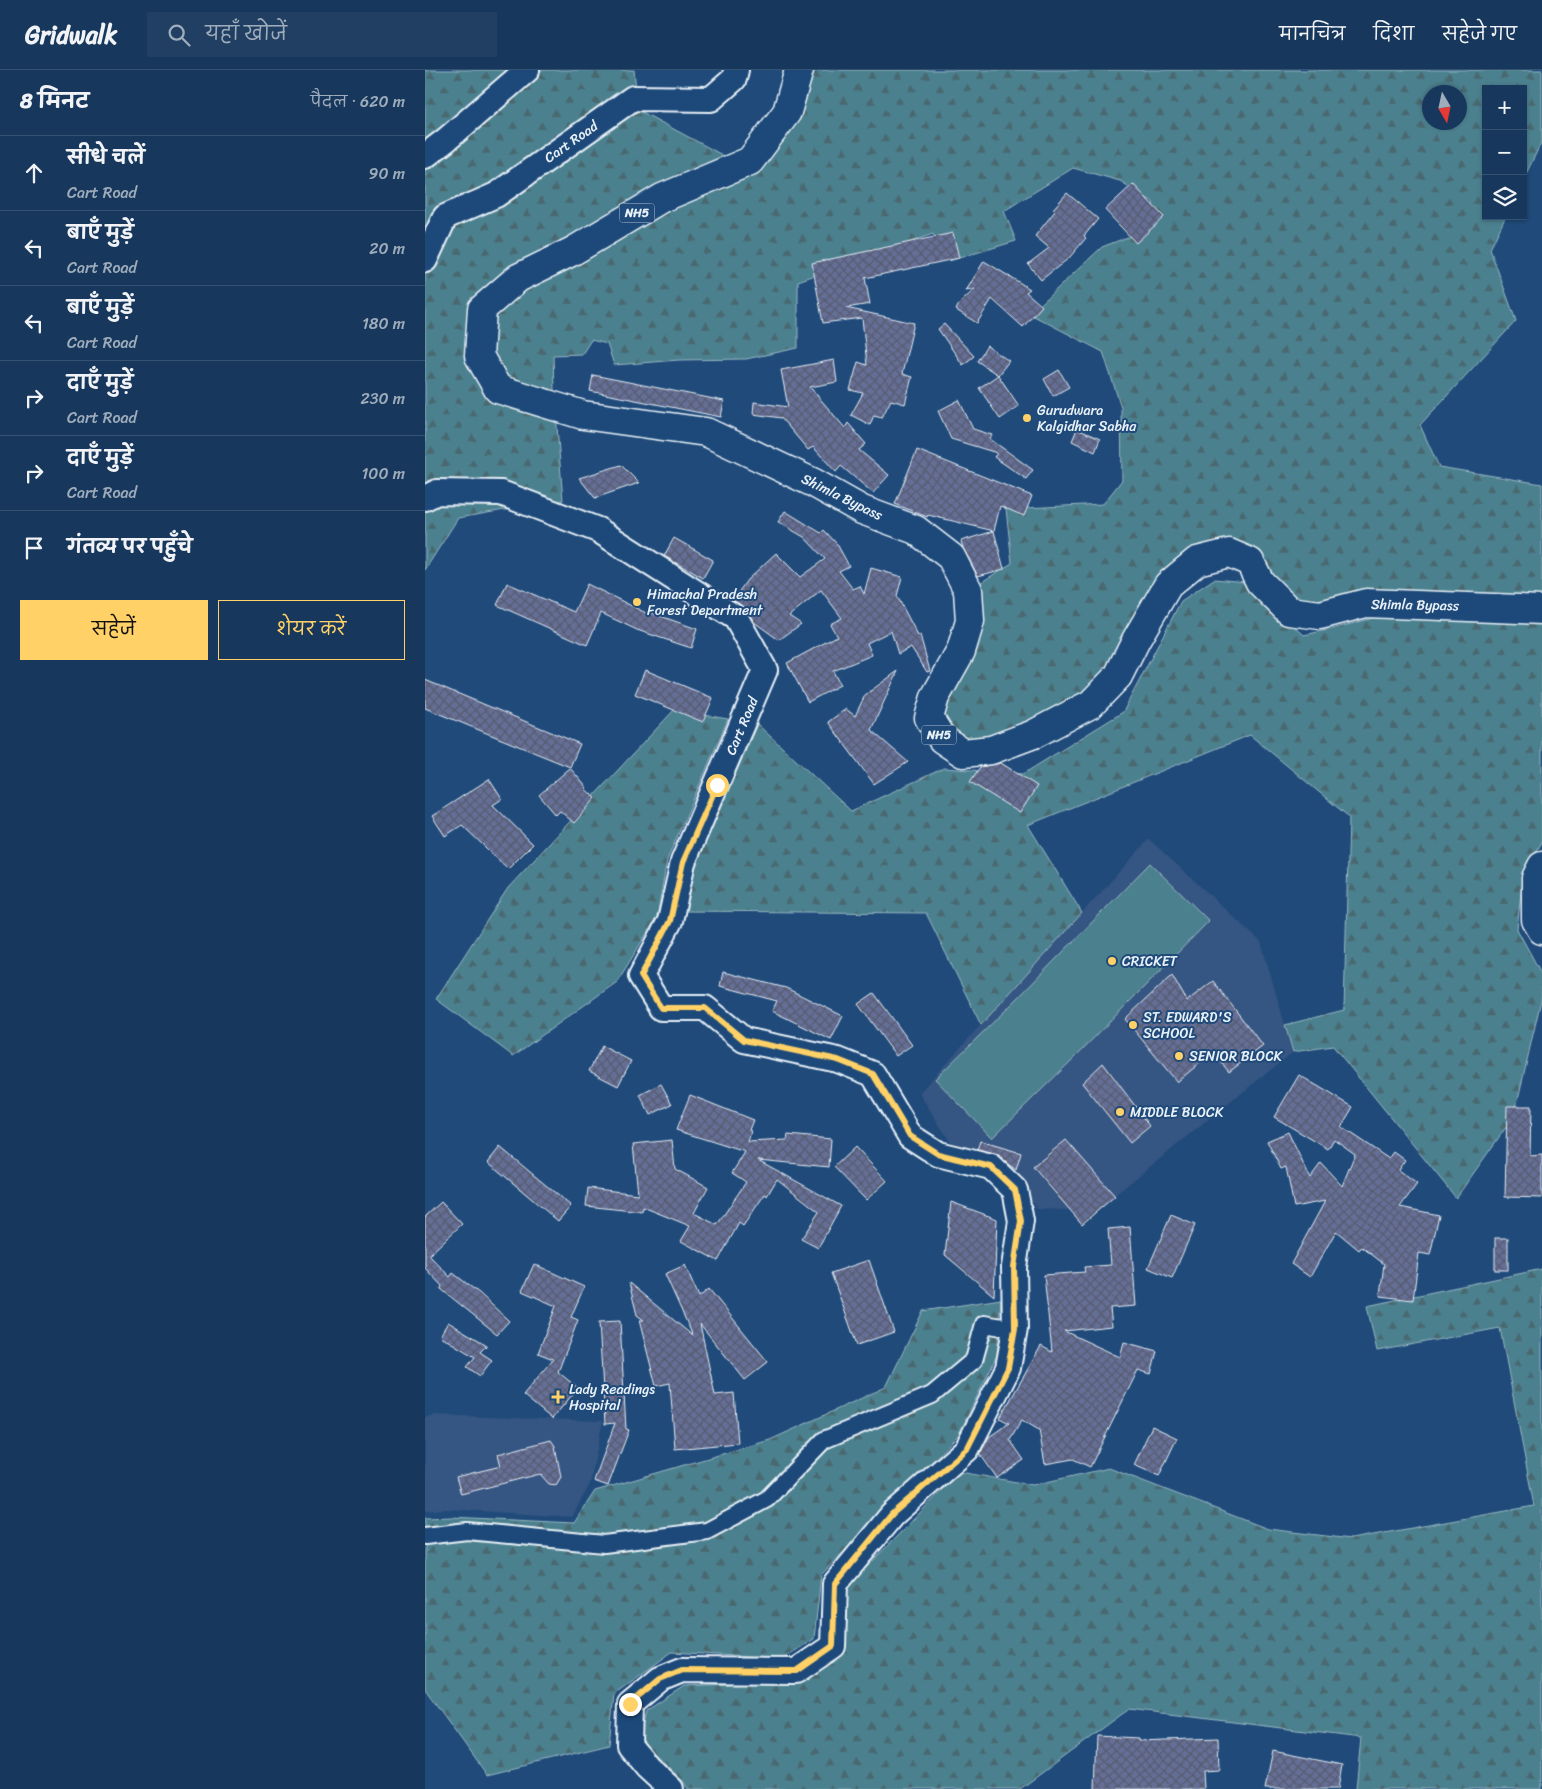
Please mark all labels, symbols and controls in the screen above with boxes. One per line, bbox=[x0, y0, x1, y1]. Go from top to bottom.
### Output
search box bbox=[147, 12, 497, 57]
text: Gridwalk bbox=[25, 14, 117, 56]
text: यहाँ खोजें bbox=[205, 17, 287, 50]
text: मानचित्र bbox=[1279, 18, 1345, 50]
text: दिशा bbox=[1373, 18, 1414, 50]
text: सहेजे गए bbox=[1442, 18, 1517, 50]
icon: search bbox=[165, 21, 193, 49]
text: 8 मिनट bbox=[20, 82, 89, 120]
north arrow bbox=[1422, 85, 1467, 130]
map controls bbox=[1482, 85, 1527, 220]
button: + bbox=[1482, 85, 1527, 130]
text: पैदल · 620 m bbox=[311, 87, 405, 116]
street label: Cart Road bbox=[539, 113, 605, 170]
button: − bbox=[1482, 130, 1527, 175]
text: सीधे चलें bbox=[67, 141, 145, 174]
icon: ahead bbox=[20, 159, 48, 187]
text: 90 m bbox=[369, 159, 405, 188]
button: layers bbox=[1482, 175, 1527, 220]
text: Cart Road bbox=[67, 178, 137, 207]
road number: NH5 bbox=[619, 204, 655, 222]
text: बाएँ मुड़ें bbox=[67, 216, 134, 249]
icon: left bbox=[20, 234, 48, 262]
text: 20 m bbox=[369, 234, 405, 263]
text: Cart Road bbox=[67, 253, 137, 282]
text: बाएँ मुड़ें bbox=[67, 291, 134, 324]
icon: left bbox=[20, 309, 48, 337]
text: 180 m bbox=[362, 309, 405, 338]
text: Cart Road bbox=[67, 328, 137, 357]
text: दाएँ मुड़ें bbox=[67, 366, 133, 399]
icon: right bbox=[20, 384, 48, 412]
text: 230 m bbox=[360, 384, 405, 413]
place label: Gurudwara Kalgidhar Sabha bbox=[1037, 398, 1137, 439]
text: Cart Road bbox=[67, 403, 137, 432]
marker: Gurudwara Kalgidhar Sabha bbox=[1021, 412, 1033, 424]
text: दाएँ मुड़ें bbox=[67, 441, 133, 474]
icon: right bbox=[20, 459, 48, 487]
text: 100 m bbox=[361, 459, 405, 488]
street label: Shimla Bypass bbox=[797, 466, 888, 528]
text: Cart Road bbox=[67, 478, 137, 507]
text: गंतव्य पर पहुँचे bbox=[67, 530, 192, 563]
icon: arrive bbox=[20, 534, 48, 562]
place label: Himachal Pradesh Forest Department bbox=[647, 582, 764, 623]
street label: Shimla Bypass bbox=[1371, 592, 1460, 618]
marker: Himachal Pradesh Forest Department bbox=[631, 596, 643, 608]
button: सहेजें bbox=[20, 600, 208, 660]
button: शेयर करें bbox=[218, 600, 405, 660]
street label: Cart Road bbox=[719, 691, 766, 759]
road number: NH5 bbox=[921, 726, 957, 744]
route start bbox=[706, 774, 729, 797]
place label: CRICKET bbox=[1122, 949, 1178, 974]
marker: CRICKET bbox=[1106, 955, 1118, 967]
place label: ST. EDWARD'S SCHOOL bbox=[1143, 1005, 1232, 1046]
marker: ST. EDWARD'S SCHOOL bbox=[1127, 1019, 1139, 1031]
place label: SENIOR BLOCK bbox=[1189, 1044, 1284, 1069]
marker: SENIOR BLOCK bbox=[1173, 1050, 1185, 1062]
place label: MIDDLE BLOCK bbox=[1130, 1100, 1224, 1125]
marker: MIDDLE BLOCK bbox=[1114, 1106, 1126, 1118]
place label: Lady Readings Hospital bbox=[569, 1377, 655, 1418]
marker: Lady Readings Hospital bbox=[551, 1390, 565, 1404]
route end bbox=[619, 1693, 642, 1716]

